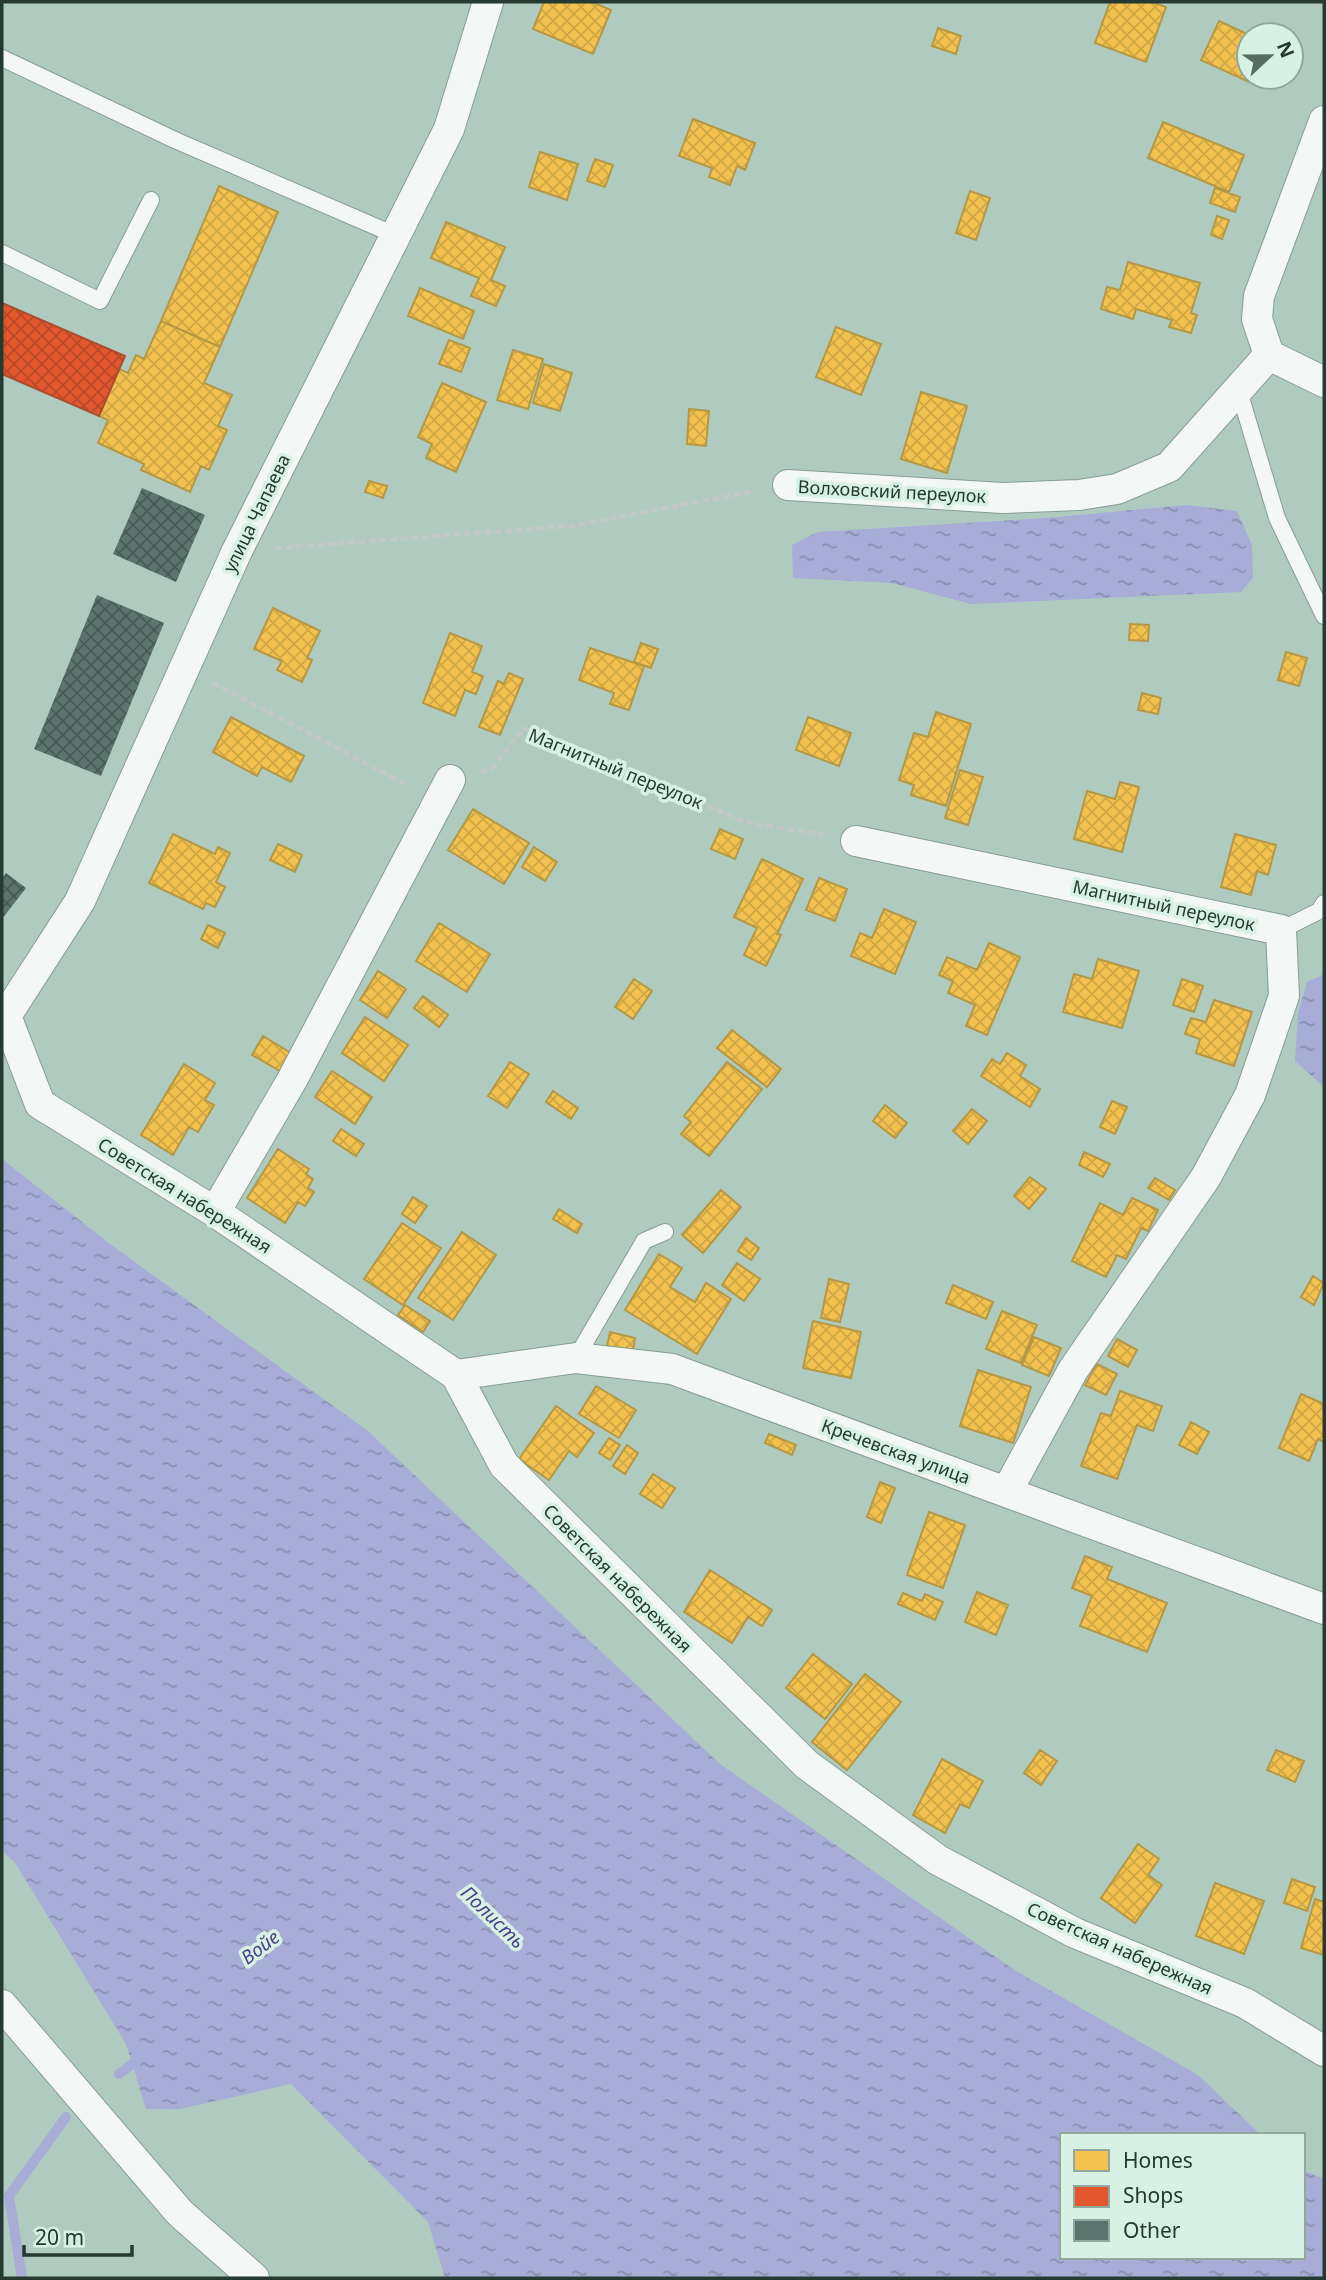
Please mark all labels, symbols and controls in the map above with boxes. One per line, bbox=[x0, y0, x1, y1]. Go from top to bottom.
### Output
north arrow bbox=[1235, 21, 1305, 91]
text: N bbox=[1271, 38, 1301, 62]
street label: улица Чапаева bbox=[217, 450, 295, 576]
street label: Волховский переулок bbox=[797, 474, 987, 508]
street label: Магнитный переулок bbox=[525, 722, 707, 814]
street label: Магнитный переулок bbox=[1071, 874, 1258, 936]
street label: Советская набережная bbox=[94, 1132, 276, 1258]
street label: Кречевская улица bbox=[818, 1413, 974, 1489]
street label: Советская набережная bbox=[539, 1499, 697, 1657]
water label: Полисть bbox=[455, 1880, 531, 1954]
street label: Советская набережная bbox=[1023, 1896, 1217, 2000]
water label: Войе bbox=[235, 1924, 285, 1970]
legend bbox=[1060, 2133, 1305, 2259]
text: Homes bbox=[1123, 2146, 1193, 2174]
text: Shops bbox=[1123, 2181, 1183, 2209]
scale bar bbox=[24, 2214, 133, 2258]
text: Other bbox=[1123, 2216, 1181, 2244]
text: 20 m bbox=[35, 2223, 84, 2251]

